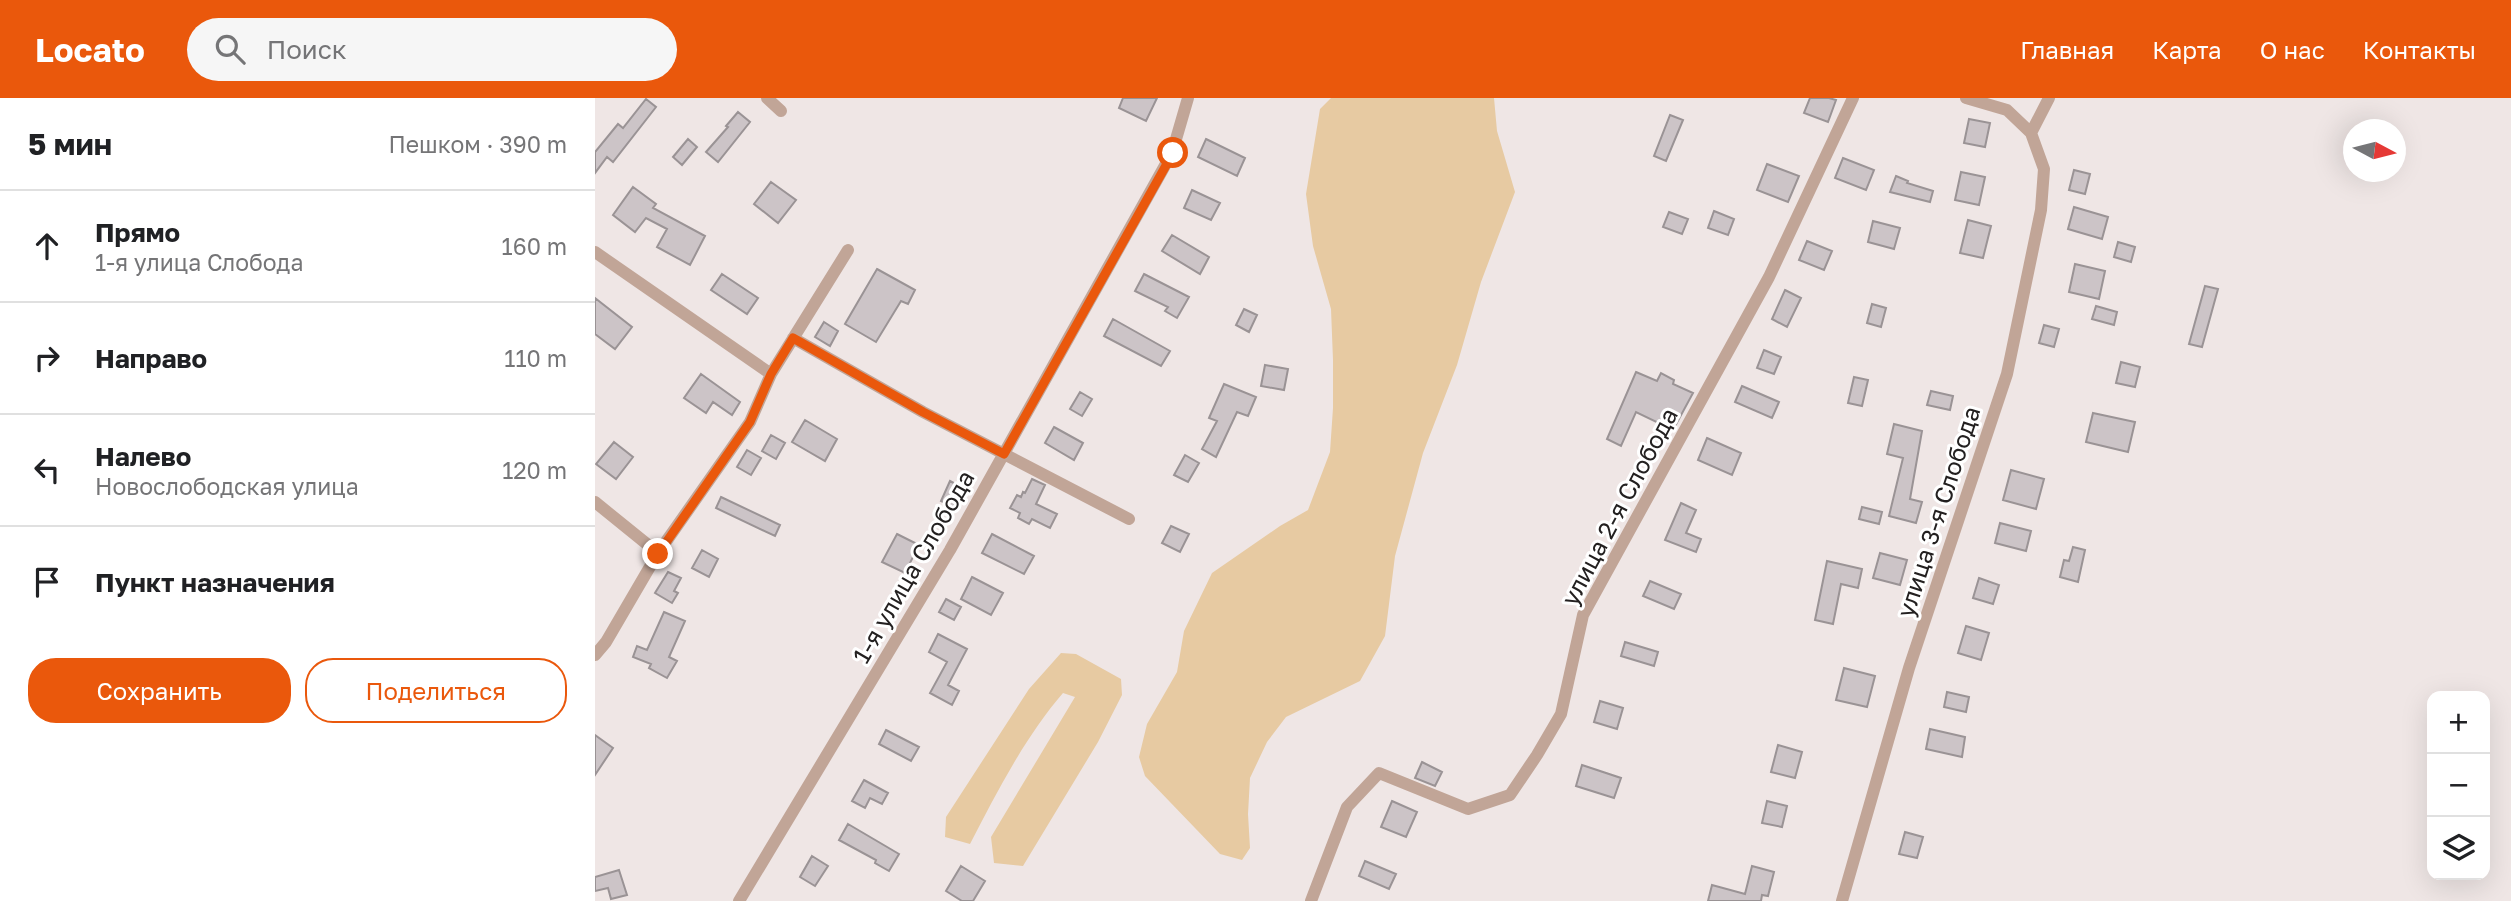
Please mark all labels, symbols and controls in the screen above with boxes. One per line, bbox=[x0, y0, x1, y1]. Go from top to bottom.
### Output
search box bbox=[187, 18, 677, 81]
text: Locato bbox=[35, 30, 145, 69]
icon: search bbox=[211, 30, 249, 68]
text: Поиск bbox=[267, 34, 347, 65]
text: Главная bbox=[2020, 35, 2114, 64]
text: Карта bbox=[2152, 35, 2222, 64]
text: О нас bbox=[2260, 35, 2325, 64]
text: Контакты bbox=[2363, 35, 2476, 64]
north arrow bbox=[2343, 119, 2406, 182]
text: 5 мин bbox=[28, 126, 112, 162]
text: Пешком · 390 m bbox=[389, 130, 567, 158]
route start bbox=[1157, 137, 1188, 168]
text: Прямо bbox=[95, 217, 180, 248]
icon: ahead bbox=[28, 227, 66, 265]
text: 160 m bbox=[502, 232, 567, 260]
text: 1-я улица Слобода bbox=[95, 248, 304, 276]
icon: right bbox=[28, 339, 66, 377]
text: Направо bbox=[95, 343, 207, 374]
text: 110 m bbox=[504, 344, 567, 372]
street label: улица 2-я Слобода bbox=[1554, 402, 1683, 610]
street label: улица 3-я Слобода bbox=[1890, 402, 1985, 621]
text: Налево bbox=[95, 441, 191, 472]
icon: left bbox=[28, 451, 66, 489]
text: 120 m bbox=[502, 456, 567, 484]
street label: 1-я улица Слобода bbox=[846, 465, 980, 668]
text: Новослободская улица bbox=[95, 472, 359, 500]
route end bbox=[642, 538, 673, 569]
icon: arrive bbox=[28, 563, 66, 601]
text: Пункт назначения bbox=[95, 567, 335, 598]
button: Сохранить bbox=[28, 658, 291, 723]
button: Поделиться bbox=[305, 658, 567, 723]
map controls bbox=[2427, 691, 2490, 880]
button: + bbox=[2427, 691, 2490, 754]
button: − bbox=[2427, 754, 2490, 817]
button: layers bbox=[2427, 817, 2490, 880]

